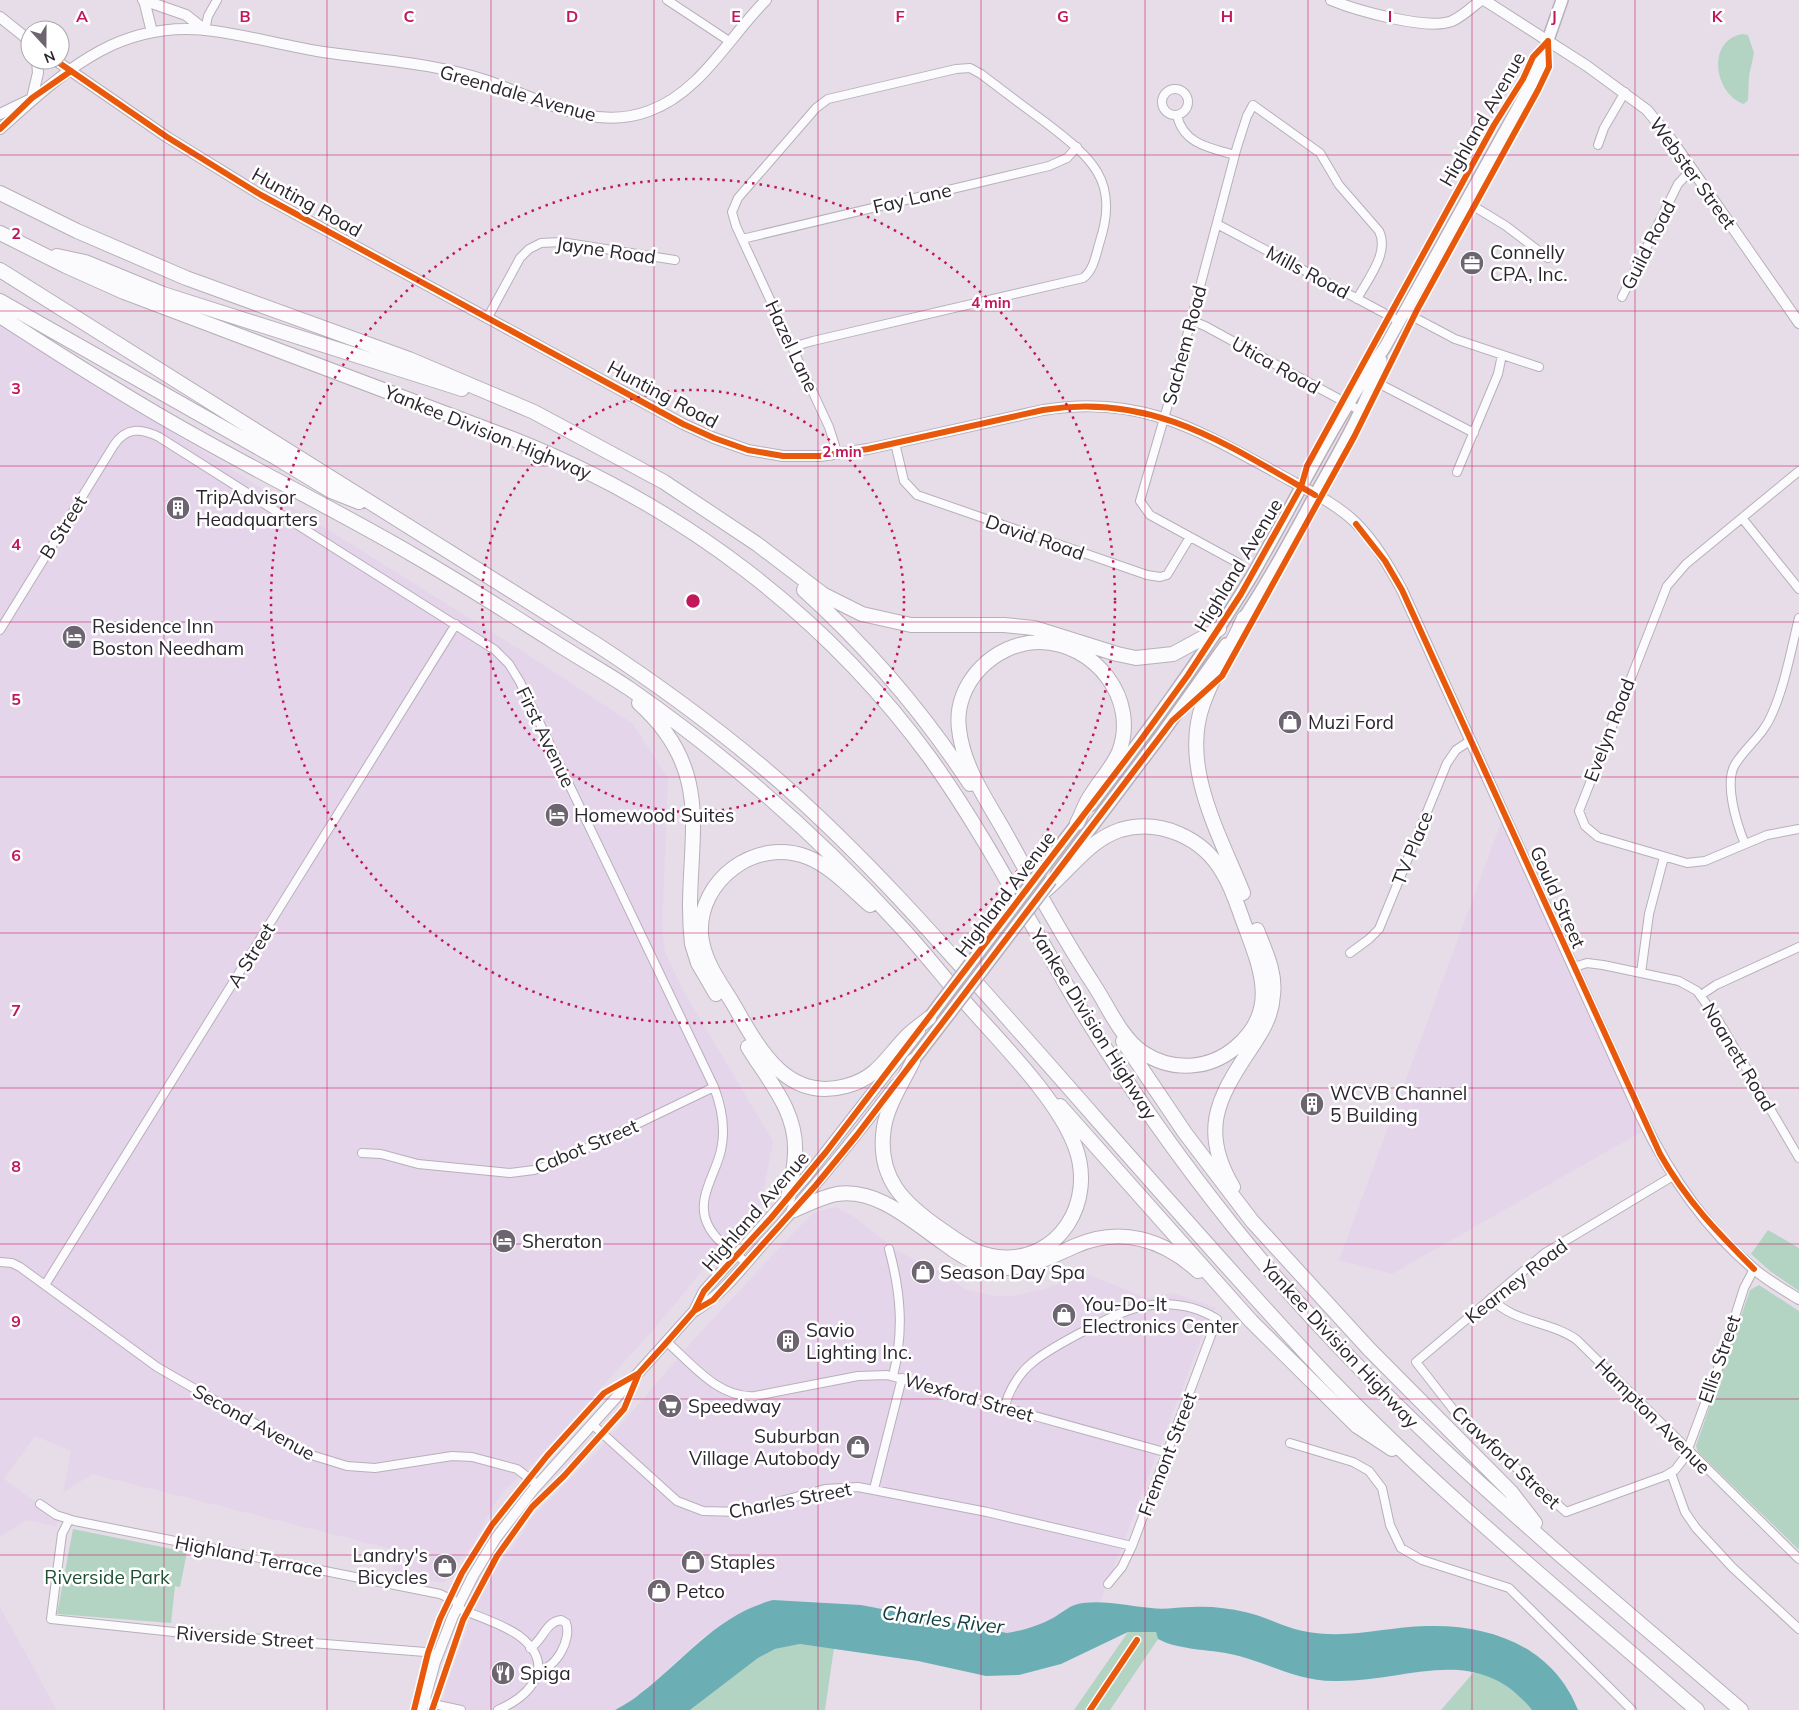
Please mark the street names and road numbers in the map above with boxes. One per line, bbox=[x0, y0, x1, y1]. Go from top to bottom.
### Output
street label: Highland Avenue bbox=[1434, 48, 1530, 190]
street label: Greendale Avenue bbox=[437, 59, 599, 127]
street label: Webster Street bbox=[1644, 112, 1742, 234]
street label: Hunting Road bbox=[248, 162, 366, 242]
street label: Fay Lane bbox=[870, 177, 954, 219]
street label: Guild Road bbox=[1615, 196, 1681, 294]
street label: Jayne Road bbox=[554, 231, 658, 269]
street label: Mills Road bbox=[1262, 240, 1354, 304]
street label: Sachem Road bbox=[1157, 283, 1211, 407]
street label: Hazel Lane bbox=[760, 296, 824, 396]
street label: Utica Road bbox=[1228, 331, 1324, 399]
street label: Hunting Road bbox=[604, 355, 722, 433]
street label: Yankee Division Highway bbox=[380, 379, 595, 485]
street label: B Street bbox=[34, 490, 92, 563]
street label: Highland Avenue bbox=[1189, 494, 1287, 636]
street label: David Road bbox=[982, 509, 1088, 565]
street label: Evelyn Road bbox=[1578, 675, 1640, 785]
street label: First Avenue bbox=[511, 683, 581, 791]
street label: TV Place bbox=[1386, 807, 1438, 889]
street label: Highland Avenue bbox=[950, 826, 1060, 962]
street label: Gould Street bbox=[1525, 842, 1591, 952]
street label: A Street bbox=[222, 918, 280, 992]
street label: Yankee Division Highway bbox=[1025, 923, 1163, 1124]
street label: Noanett Road bbox=[1697, 998, 1781, 1116]
street label: Cabot Street bbox=[531, 1113, 642, 1179]
street label: Highland Avenue bbox=[696, 1146, 814, 1276]
street label: Kearney Road bbox=[1460, 1234, 1572, 1328]
street label: Yankee Division Highway bbox=[1255, 1254, 1424, 1433]
street label: Ellis Street bbox=[1693, 1311, 1745, 1406]
street label: Hampton Avenue bbox=[1590, 1353, 1716, 1479]
street label: Wexford Street bbox=[902, 1367, 1037, 1427]
street label: Second Avenue bbox=[189, 1379, 319, 1465]
street label: Fremont Street bbox=[1132, 1388, 1202, 1519]
street label: Crawford Street bbox=[1446, 1400, 1566, 1514]
street label: Charles Street bbox=[727, 1476, 854, 1524]
street label: Highland Terrace bbox=[173, 1530, 325, 1582]
street label: Riverside Street bbox=[175, 1620, 315, 1654]

